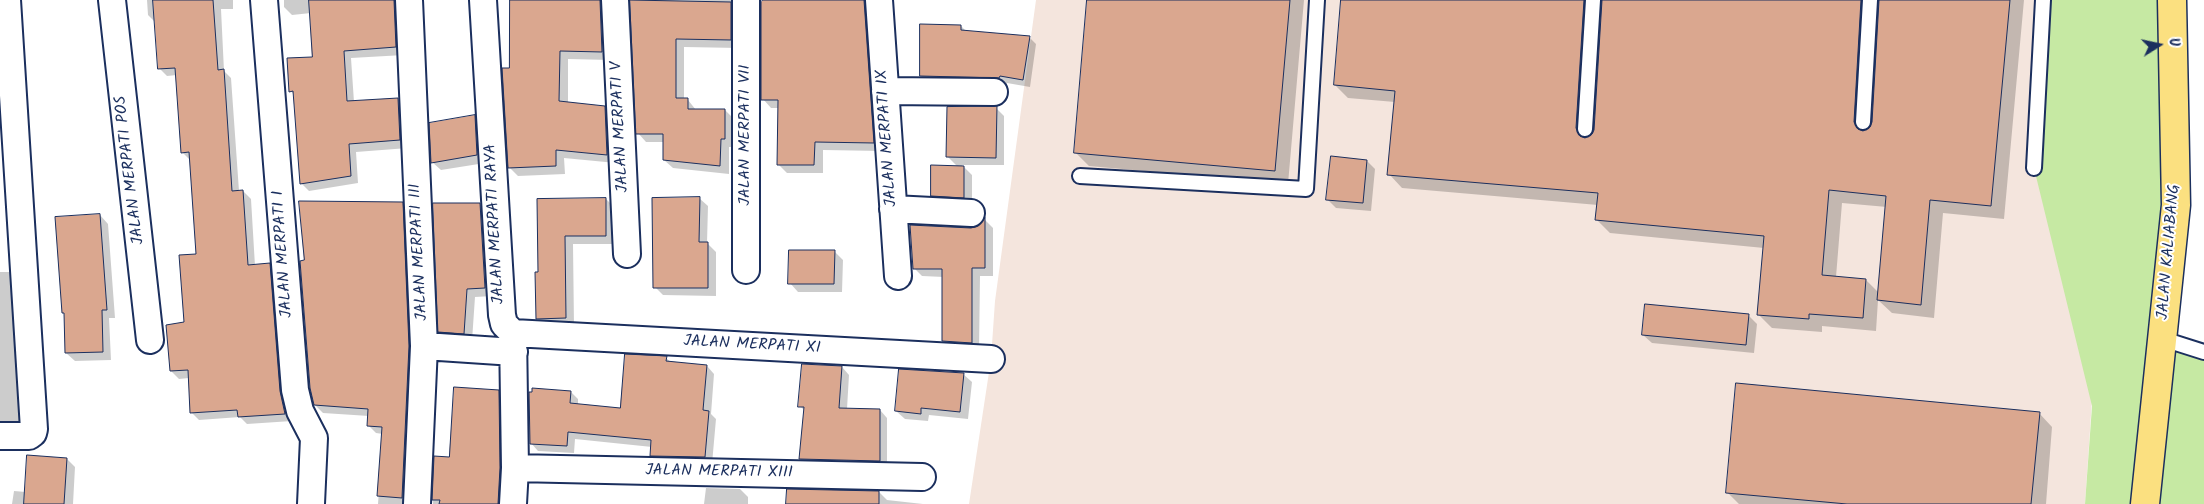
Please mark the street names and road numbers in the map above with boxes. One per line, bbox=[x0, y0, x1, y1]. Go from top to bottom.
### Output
street label: JALAN MERPATI V bbox=[608, 61, 634, 193]
street label: JALAN MERPATI VII bbox=[736, 64, 756, 206]
street label: JALAN MERPATI IX bbox=[874, 69, 902, 207]
street label: JALAN MERPATI POS bbox=[112, 95, 150, 245]
street label: JALAN MERPATI RAYA bbox=[482, 143, 510, 305]
street label: JALAN MERPATI III bbox=[407, 183, 433, 321]
street label: JALAN KALIABANG bbox=[2155, 183, 2185, 321]
street label: JALAN MERPATI I bbox=[270, 190, 298, 318]
street label: JALAN MERPATI XI bbox=[683, 333, 821, 359]
street label: JALAN MERPATI XIII bbox=[645, 462, 793, 484]

